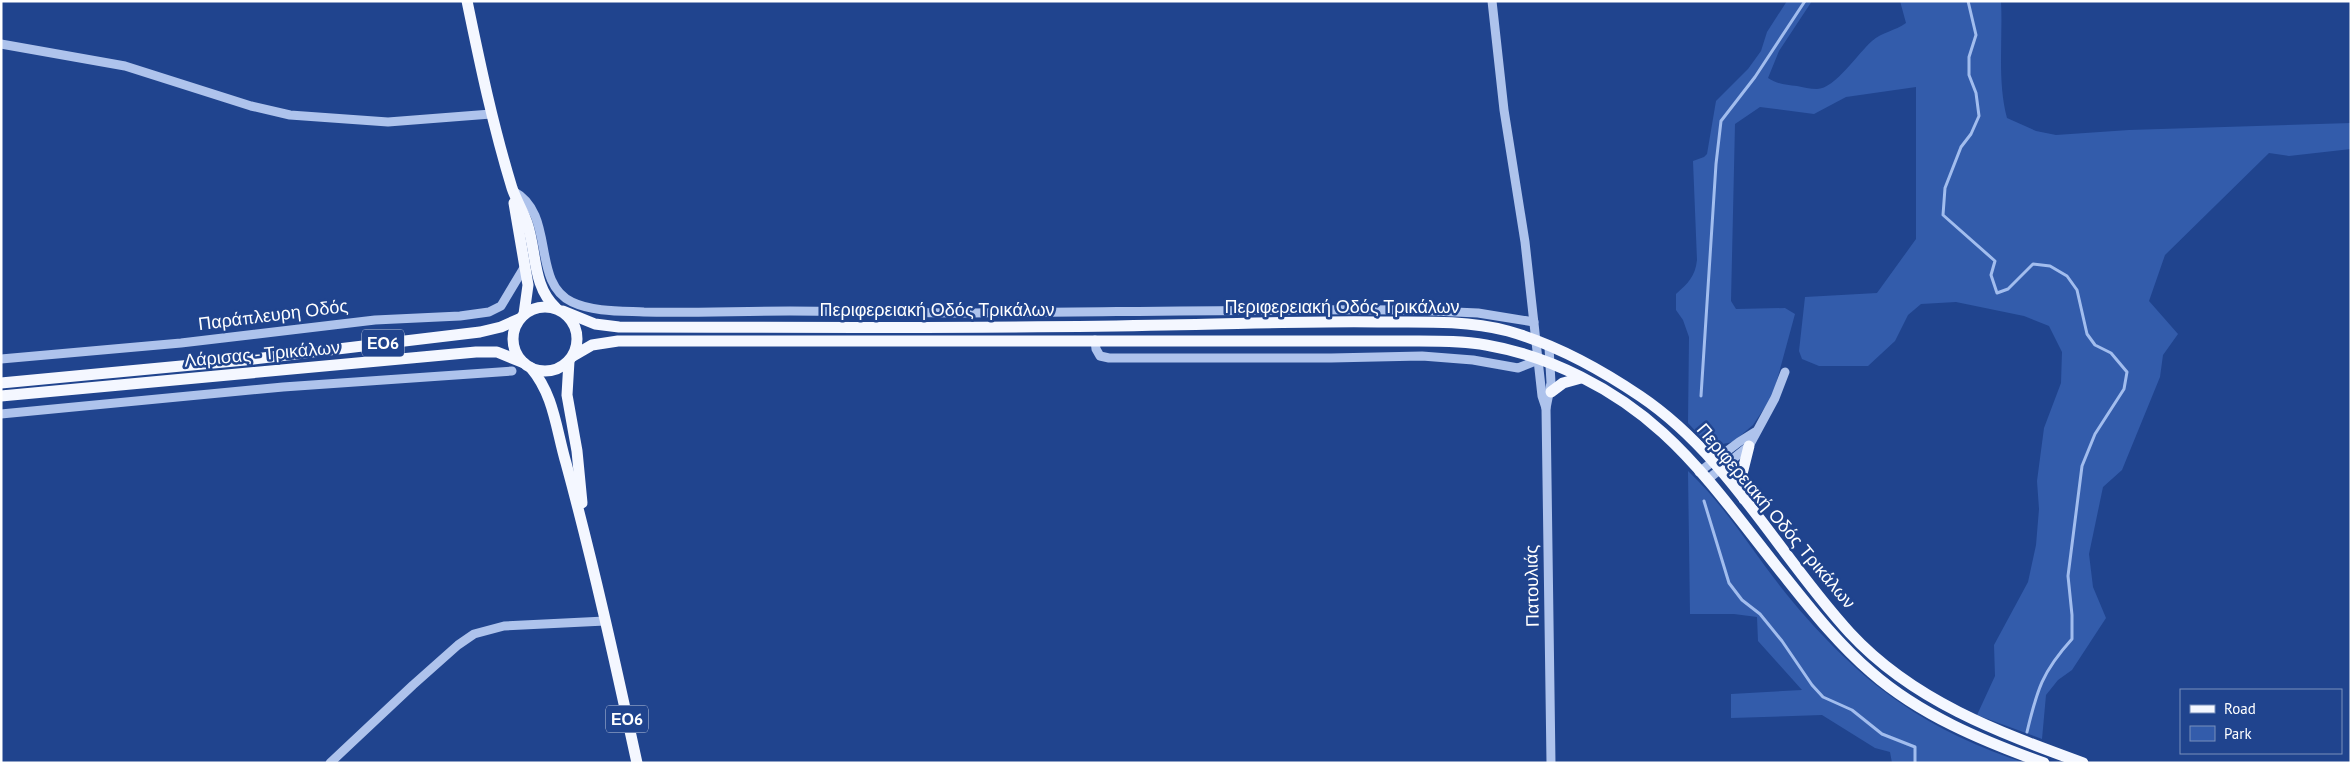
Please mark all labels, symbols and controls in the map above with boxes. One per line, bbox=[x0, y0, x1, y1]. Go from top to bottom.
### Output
street label: Παράπλευρη Οδός bbox=[197, 294, 349, 335]
street label: Περιφερειακή Οδός Τρικάλων bbox=[1224, 295, 1460, 318]
street label: Περιφερειακή Οδός Τρικάλων bbox=[819, 298, 1055, 321]
road number: ΕΟ6 bbox=[362, 329, 404, 356]
street label: Λάρισας - Τρικάλων bbox=[183, 335, 341, 372]
street label: Περιφερειακή Οδός Τρικάλων bbox=[1692, 418, 1861, 613]
street label: Πατουλιάς bbox=[1519, 544, 1544, 627]
legend bbox=[2180, 689, 2342, 754]
text: Road bbox=[2224, 699, 2256, 718]
road number: ΕΟ6 bbox=[606, 706, 648, 732]
text: Park bbox=[2224, 724, 2252, 743]

